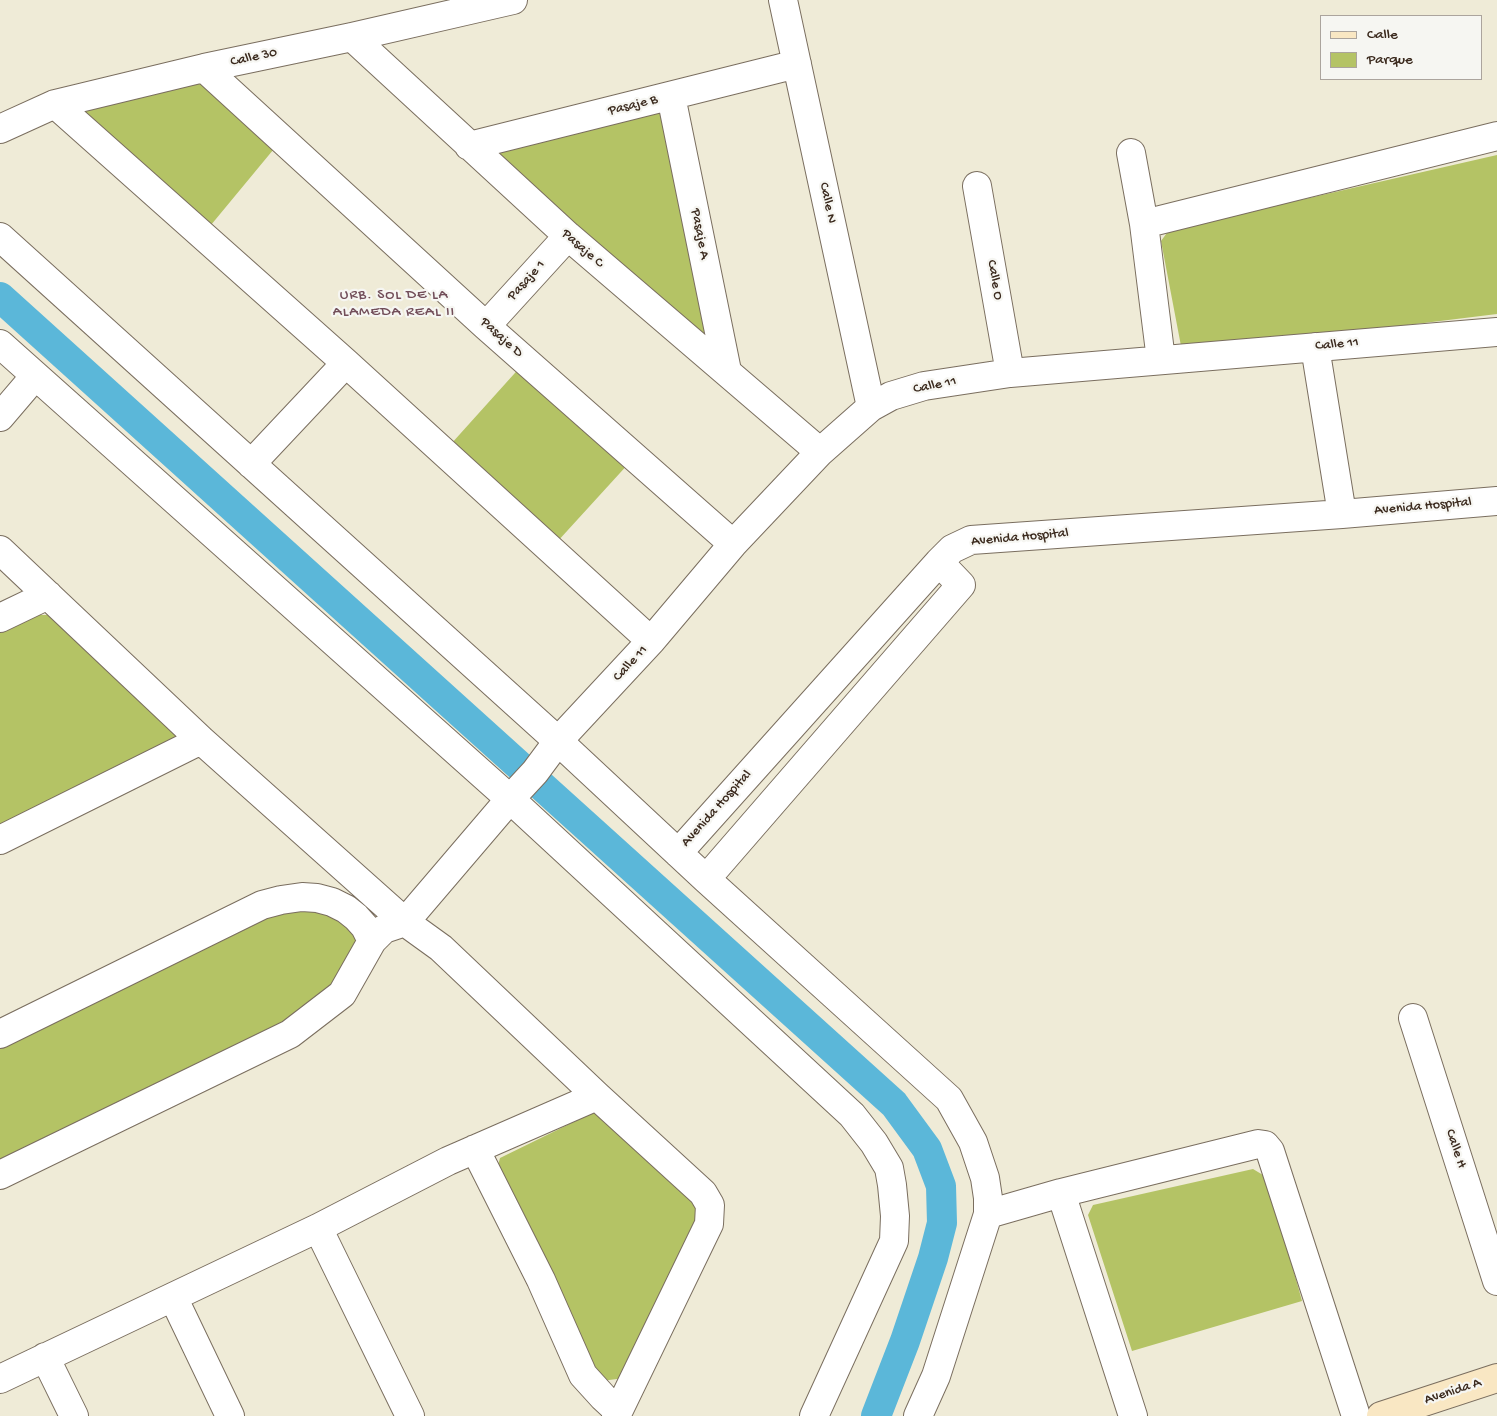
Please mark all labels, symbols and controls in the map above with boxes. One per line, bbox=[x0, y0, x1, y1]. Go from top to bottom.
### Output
legend bbox=[1320, 15, 1482, 80]
text: Calle bbox=[1367, 26, 1398, 44]
street label: Calle 30 bbox=[229, 45, 279, 71]
text: Parque bbox=[1367, 51, 1413, 69]
street label: Pasaje B bbox=[607, 92, 659, 120]
street label: Calle N bbox=[814, 181, 840, 225]
street label: Pasaje A bbox=[686, 207, 712, 261]
street label: Pasaje C bbox=[557, 226, 607, 272]
street label: Pasaje 1 bbox=[504, 257, 550, 305]
street label: Calle O bbox=[982, 259, 1006, 301]
district label: URB. SOL DE LA ALAMEDA REAL II bbox=[331, 287, 457, 322]
street label: Pasaje D bbox=[476, 314, 526, 362]
street label: Calle 11 bbox=[1315, 335, 1359, 355]
street label: Calle 11 bbox=[912, 374, 958, 398]
street label: Avenida Hospital bbox=[1374, 494, 1472, 520]
street label: Avenida Hospital bbox=[971, 525, 1069, 551]
street label: Calle 11 bbox=[610, 642, 652, 686]
street label: Avenida Hospital bbox=[678, 767, 756, 851]
street label: Calle H bbox=[1441, 1127, 1469, 1171]
street label: Avenida A bbox=[1422, 1375, 1484, 1409]

